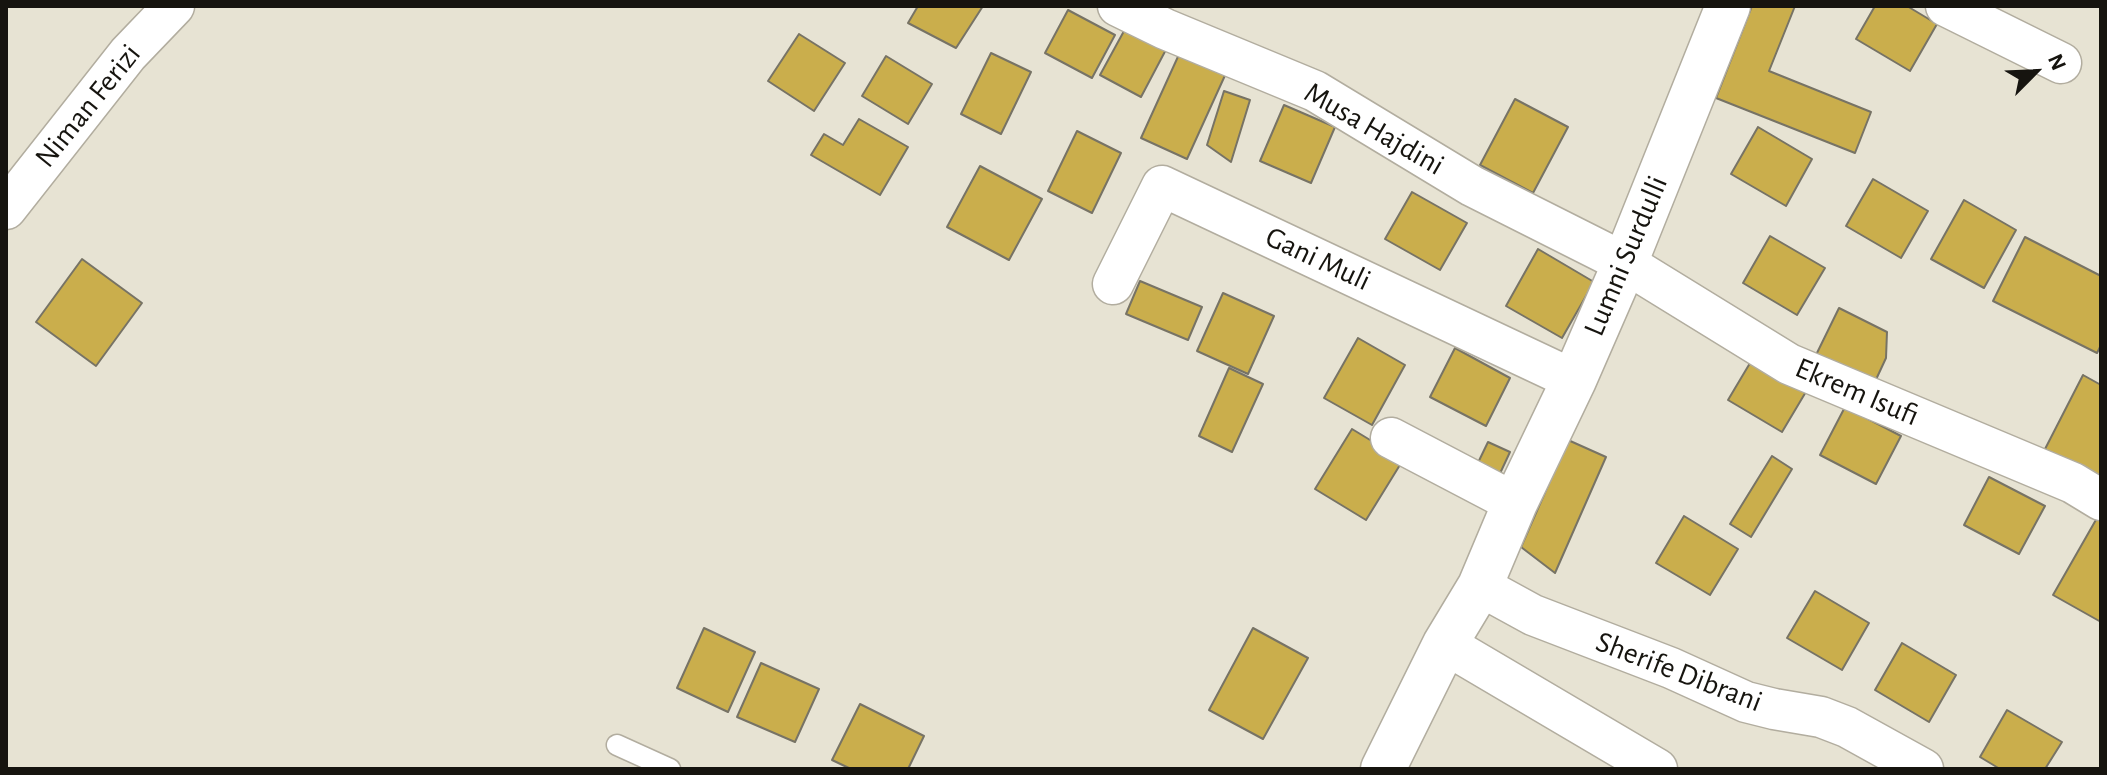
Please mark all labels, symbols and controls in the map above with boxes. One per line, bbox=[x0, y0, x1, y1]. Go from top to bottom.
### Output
north arrow bbox=[1995, 32, 2075, 112]
street label: Niman Ferizi bbox=[27, 37, 149, 175]
text: N bbox=[2044, 51, 2070, 74]
street label: Musa Hajdini bbox=[1298, 75, 1450, 183]
street label: Lumni Surdulli bbox=[1576, 170, 1676, 342]
street label: Gani Muli bbox=[1260, 219, 1376, 299]
street label: Ekrem Isufi bbox=[1790, 350, 1924, 434]
street label: Sherife Dibrani bbox=[1591, 624, 1767, 720]

